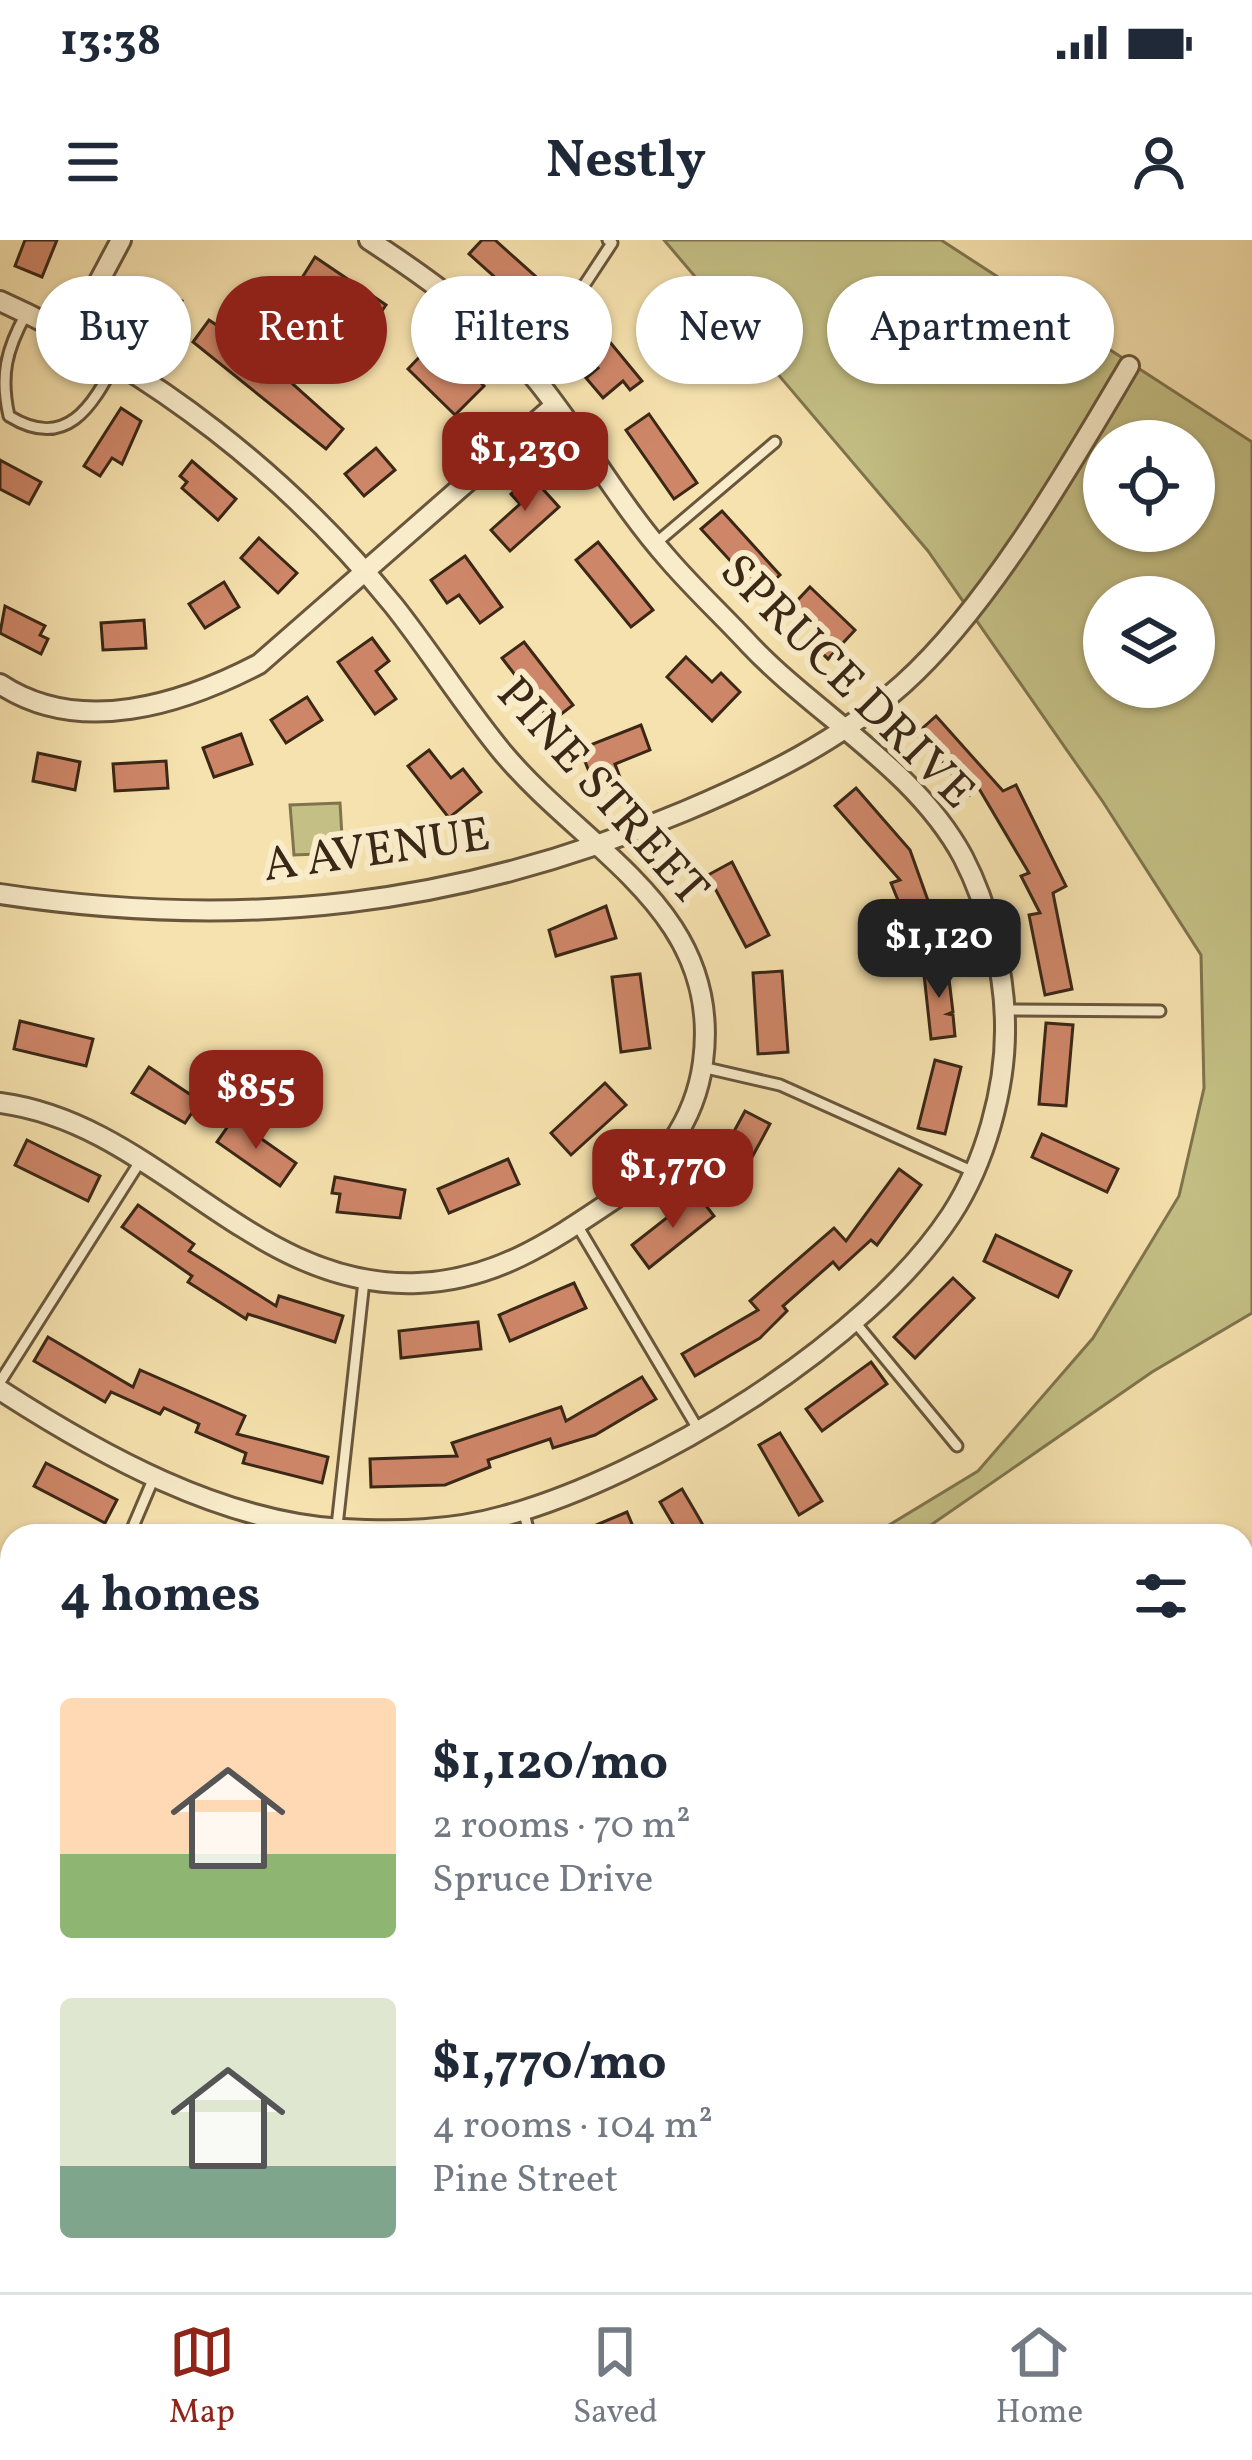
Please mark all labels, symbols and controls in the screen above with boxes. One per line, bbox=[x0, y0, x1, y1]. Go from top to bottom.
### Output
text: 13:38 bbox=[60, 11, 161, 74]
text: Nestly bbox=[546, 125, 706, 200]
icon: menu bbox=[60, 129, 126, 195]
icon: person bbox=[1126, 129, 1192, 195]
chip: Buy bbox=[36, 276, 191, 384]
chip: Rent bbox=[215, 276, 387, 384]
chip: Filters bbox=[411, 276, 612, 384]
chip: New bbox=[636, 276, 803, 384]
chip: Apartment bbox=[827, 276, 1114, 384]
pin: $1,230 bbox=[427, 412, 623, 514]
map controls bbox=[1083, 420, 1215, 708]
button: locate bbox=[1083, 420, 1215, 552]
text: $1,230 bbox=[469, 424, 581, 478]
street label: SPRUCE DRIVE bbox=[703, 540, 989, 826]
button: layers bbox=[1083, 576, 1215, 708]
street label: PINE STREET bbox=[480, 664, 722, 922]
street label: A AVENUE bbox=[259, 803, 495, 901]
pin: $1,120 bbox=[841, 899, 1037, 1001]
text: $1,120 bbox=[885, 911, 993, 965]
pin: $855 bbox=[185, 1050, 327, 1152]
text: $855 bbox=[216, 1062, 296, 1116]
pin: $1,770 bbox=[575, 1129, 771, 1231]
text: $1,770 bbox=[619, 1141, 727, 1195]
text: 4 homes bbox=[60, 1561, 261, 1632]
icon: filters bbox=[1128, 1563, 1194, 1629]
text: $1,120/mo bbox=[432, 1729, 668, 1800]
icon: home bbox=[156, 1746, 300, 1890]
text: 2 rooms · 70 m² bbox=[432, 1800, 691, 1854]
text: Spruce Drive bbox=[432, 1854, 653, 1908]
text: $1,770/mo bbox=[432, 2029, 667, 2100]
icon: home bbox=[156, 2046, 300, 2190]
text: 4 rooms · 104 m² bbox=[432, 2100, 713, 2154]
text: Pine Street bbox=[432, 2154, 618, 2208]
tab: Map bbox=[169, 2319, 235, 2437]
tab: Saved bbox=[573, 2319, 658, 2437]
tab: Home bbox=[996, 2319, 1083, 2437]

